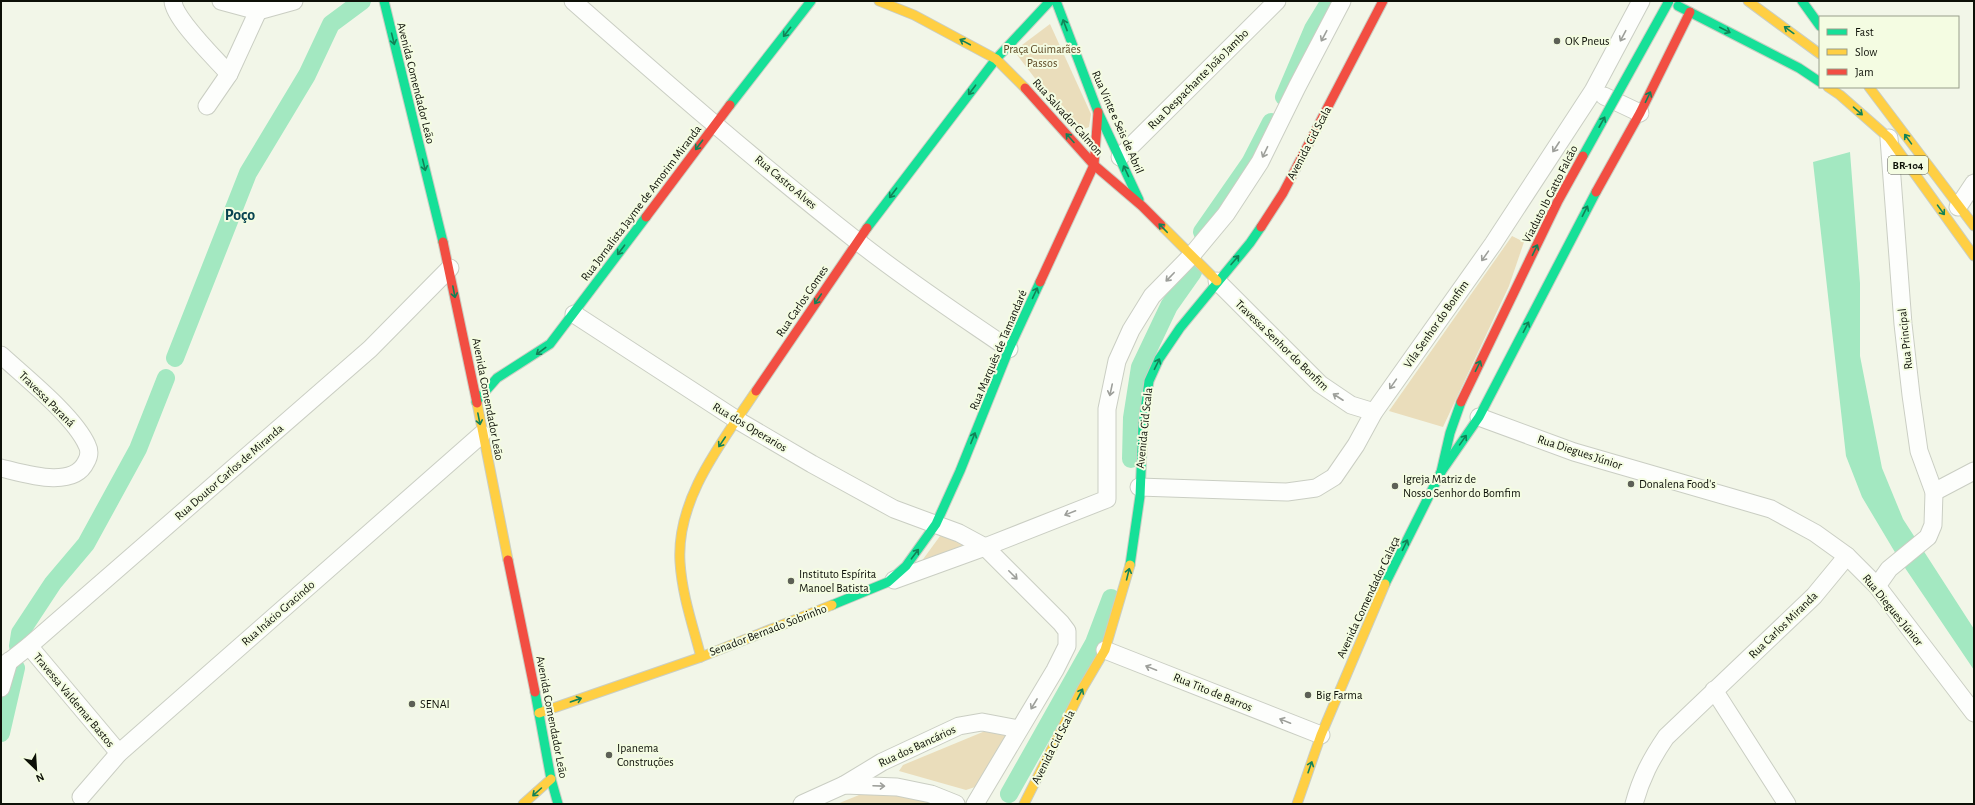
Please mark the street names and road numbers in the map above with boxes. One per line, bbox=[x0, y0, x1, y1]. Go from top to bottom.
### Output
street label: Avenida Comendador Leão bbox=[395, 21, 437, 145]
street label: Rua Despachante João Jambo bbox=[1146, 26, 1251, 131]
street label: Rua Vinte e Seis de Abril bbox=[1090, 69, 1146, 175]
street label: Rua Salvador Calmon bbox=[1031, 76, 1105, 158]
street label: Avenida Cid Scala bbox=[1285, 104, 1334, 182]
street label: Rua Jornalista Jayme de Amorim Miranda bbox=[579, 123, 704, 284]
street label: Viaduto Ib Gatto Falcão bbox=[1520, 143, 1580, 245]
street label: Rua Castro Alves bbox=[753, 153, 819, 211]
road number: BR-104 bbox=[1888, 156, 1928, 174]
street label: Rua Carlos Gomes bbox=[774, 263, 830, 339]
street label: Vila Senhor do Bonfim bbox=[1401, 278, 1471, 370]
street label: Rua Marquês de Tamandaré bbox=[967, 288, 1029, 412]
street label: Travessa Senhor do Bonfim bbox=[1233, 297, 1331, 393]
street label: Rua Principal bbox=[1896, 308, 1914, 370]
street label: Avenida Comendador Leão bbox=[470, 337, 506, 461]
street label: Travessa Paraná bbox=[17, 369, 78, 430]
street label: Avenida Cid Scala bbox=[1134, 386, 1154, 469]
street label: Rua dos Operarios bbox=[711, 400, 789, 454]
street label: Rua Doutor Carlos de Miranda bbox=[173, 422, 286, 522]
street label: Rua Diegues Júnior bbox=[1536, 433, 1624, 471]
street label: Avenida Comendador Calaça bbox=[1334, 534, 1402, 660]
street label: Rua Diegues Júnior bbox=[1861, 572, 1926, 648]
street label: Rua Inácio Gracindo bbox=[239, 578, 317, 648]
street label: Rua Carlos Miranda bbox=[1746, 589, 1820, 661]
street label: Senador Bernado Sobrinho bbox=[708, 602, 828, 658]
street label: Travessa Valdemar Bastos bbox=[31, 651, 117, 749]
street label: Avenida Comendador Leão bbox=[534, 655, 570, 779]
street label: Rua Tito de Barros bbox=[1172, 671, 1254, 713]
street label: Avenida Cid Scala bbox=[1029, 708, 1077, 786]
street label: Rua dos Bancários bbox=[877, 723, 957, 769]

